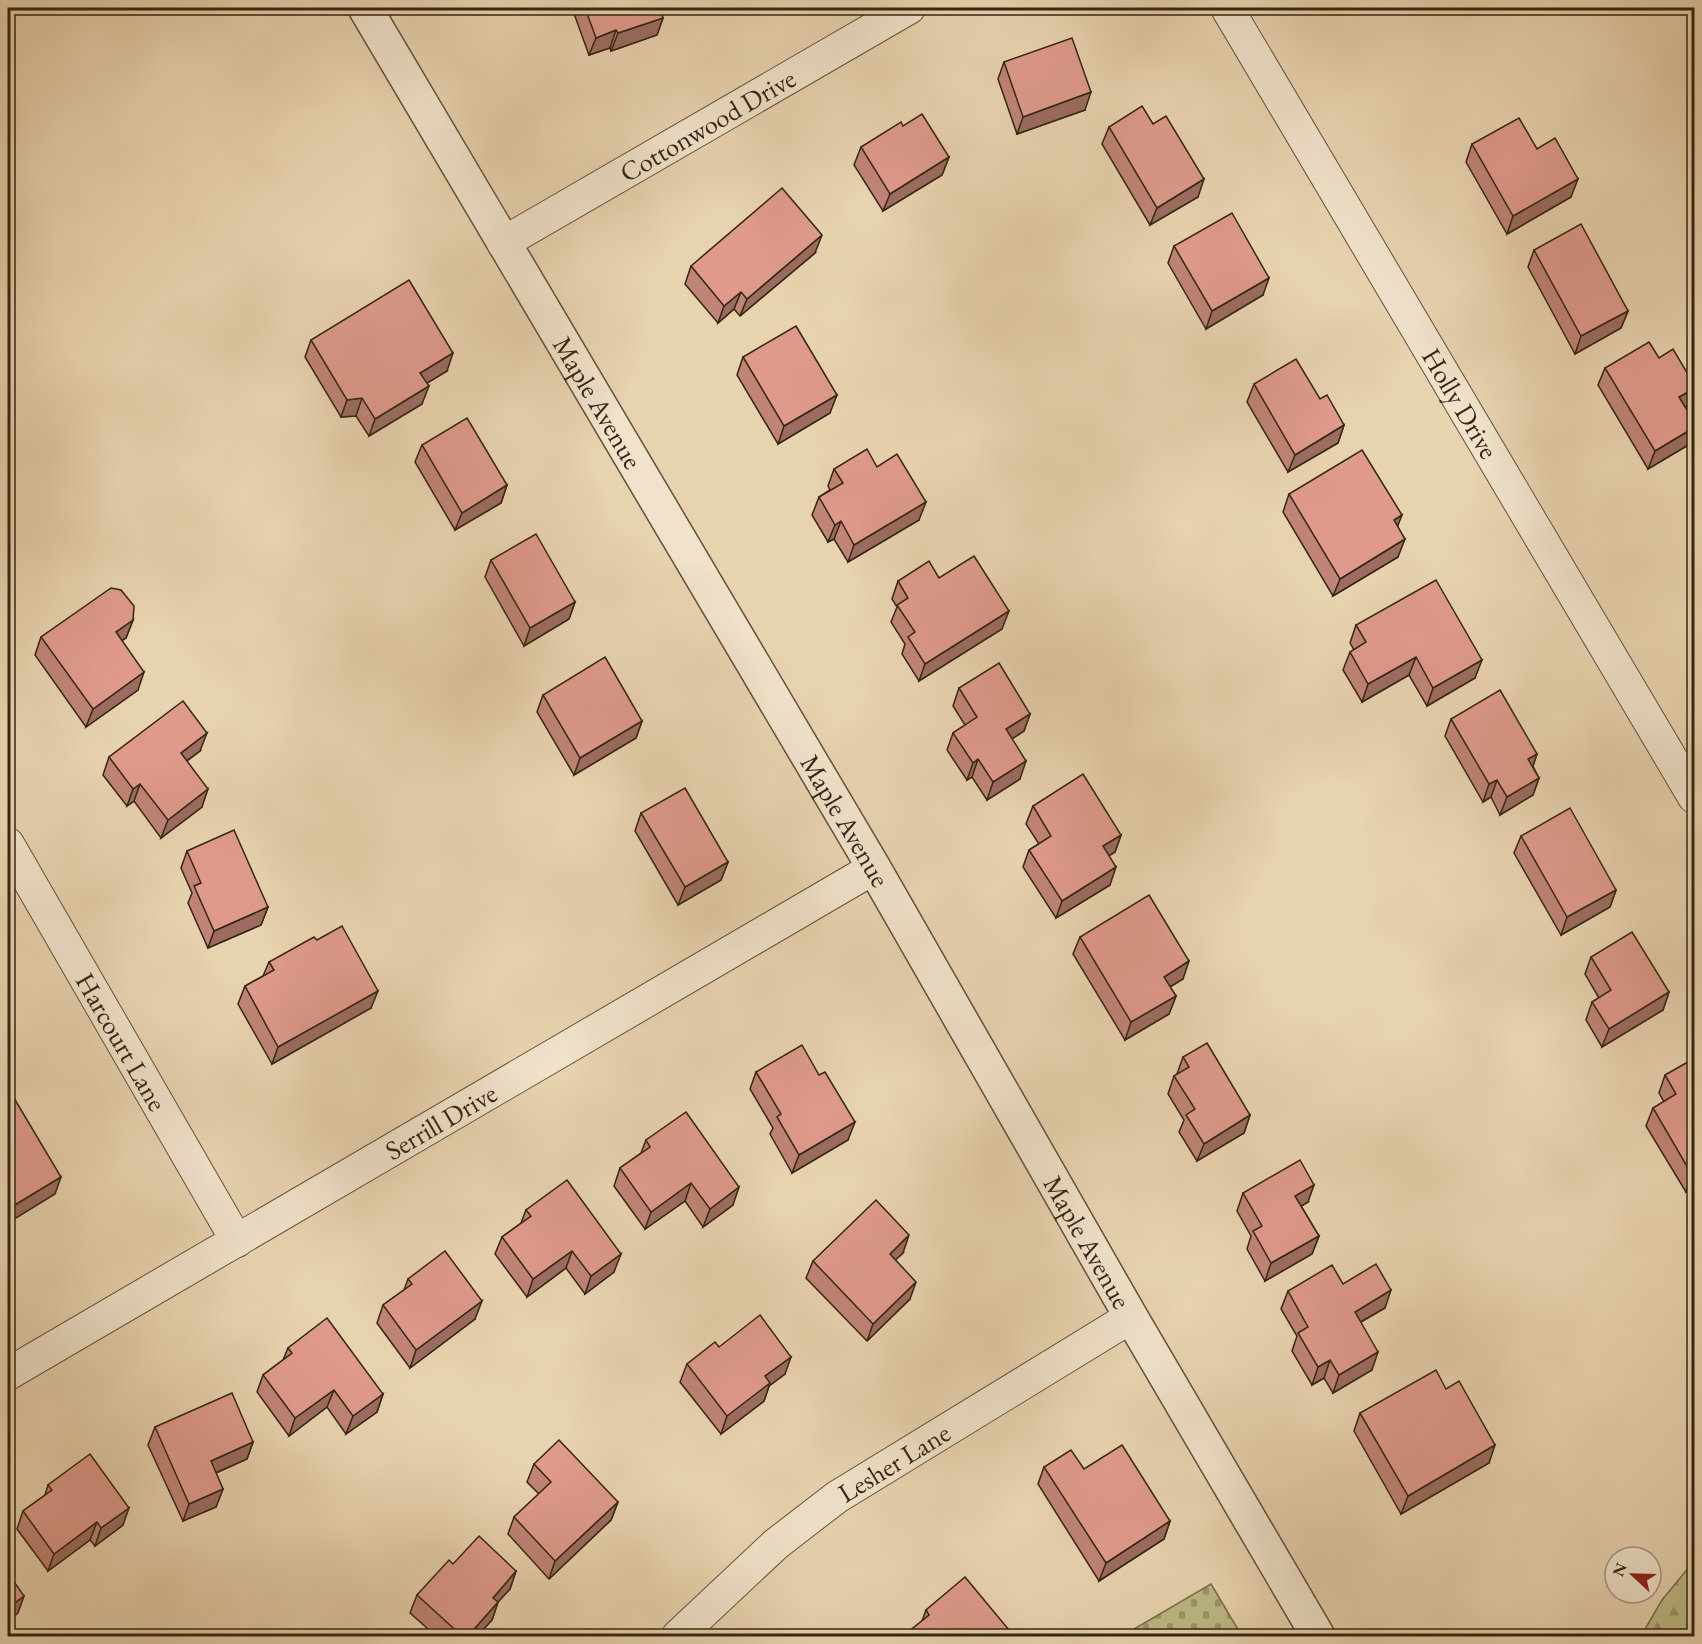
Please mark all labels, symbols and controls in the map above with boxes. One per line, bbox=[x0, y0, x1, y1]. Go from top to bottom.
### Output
street label: Cottonwood Drive bbox=[613, 60, 802, 189]
street label: Maple Avenue bbox=[545, 329, 651, 475]
street label: Holly Drive bbox=[1414, 341, 1507, 465]
street label: Maple Avenue bbox=[793, 748, 898, 893]
street label: Harcourt Lane bbox=[68, 966, 176, 1117]
street label: Serrill Drive bbox=[378, 1075, 503, 1168]
street label: Maple Avenue bbox=[1036, 1169, 1140, 1315]
street label: Lesher Lane bbox=[831, 1415, 956, 1510]
north arrow bbox=[1603, 1545, 1663, 1605]
text: N bbox=[1607, 1560, 1632, 1580]

